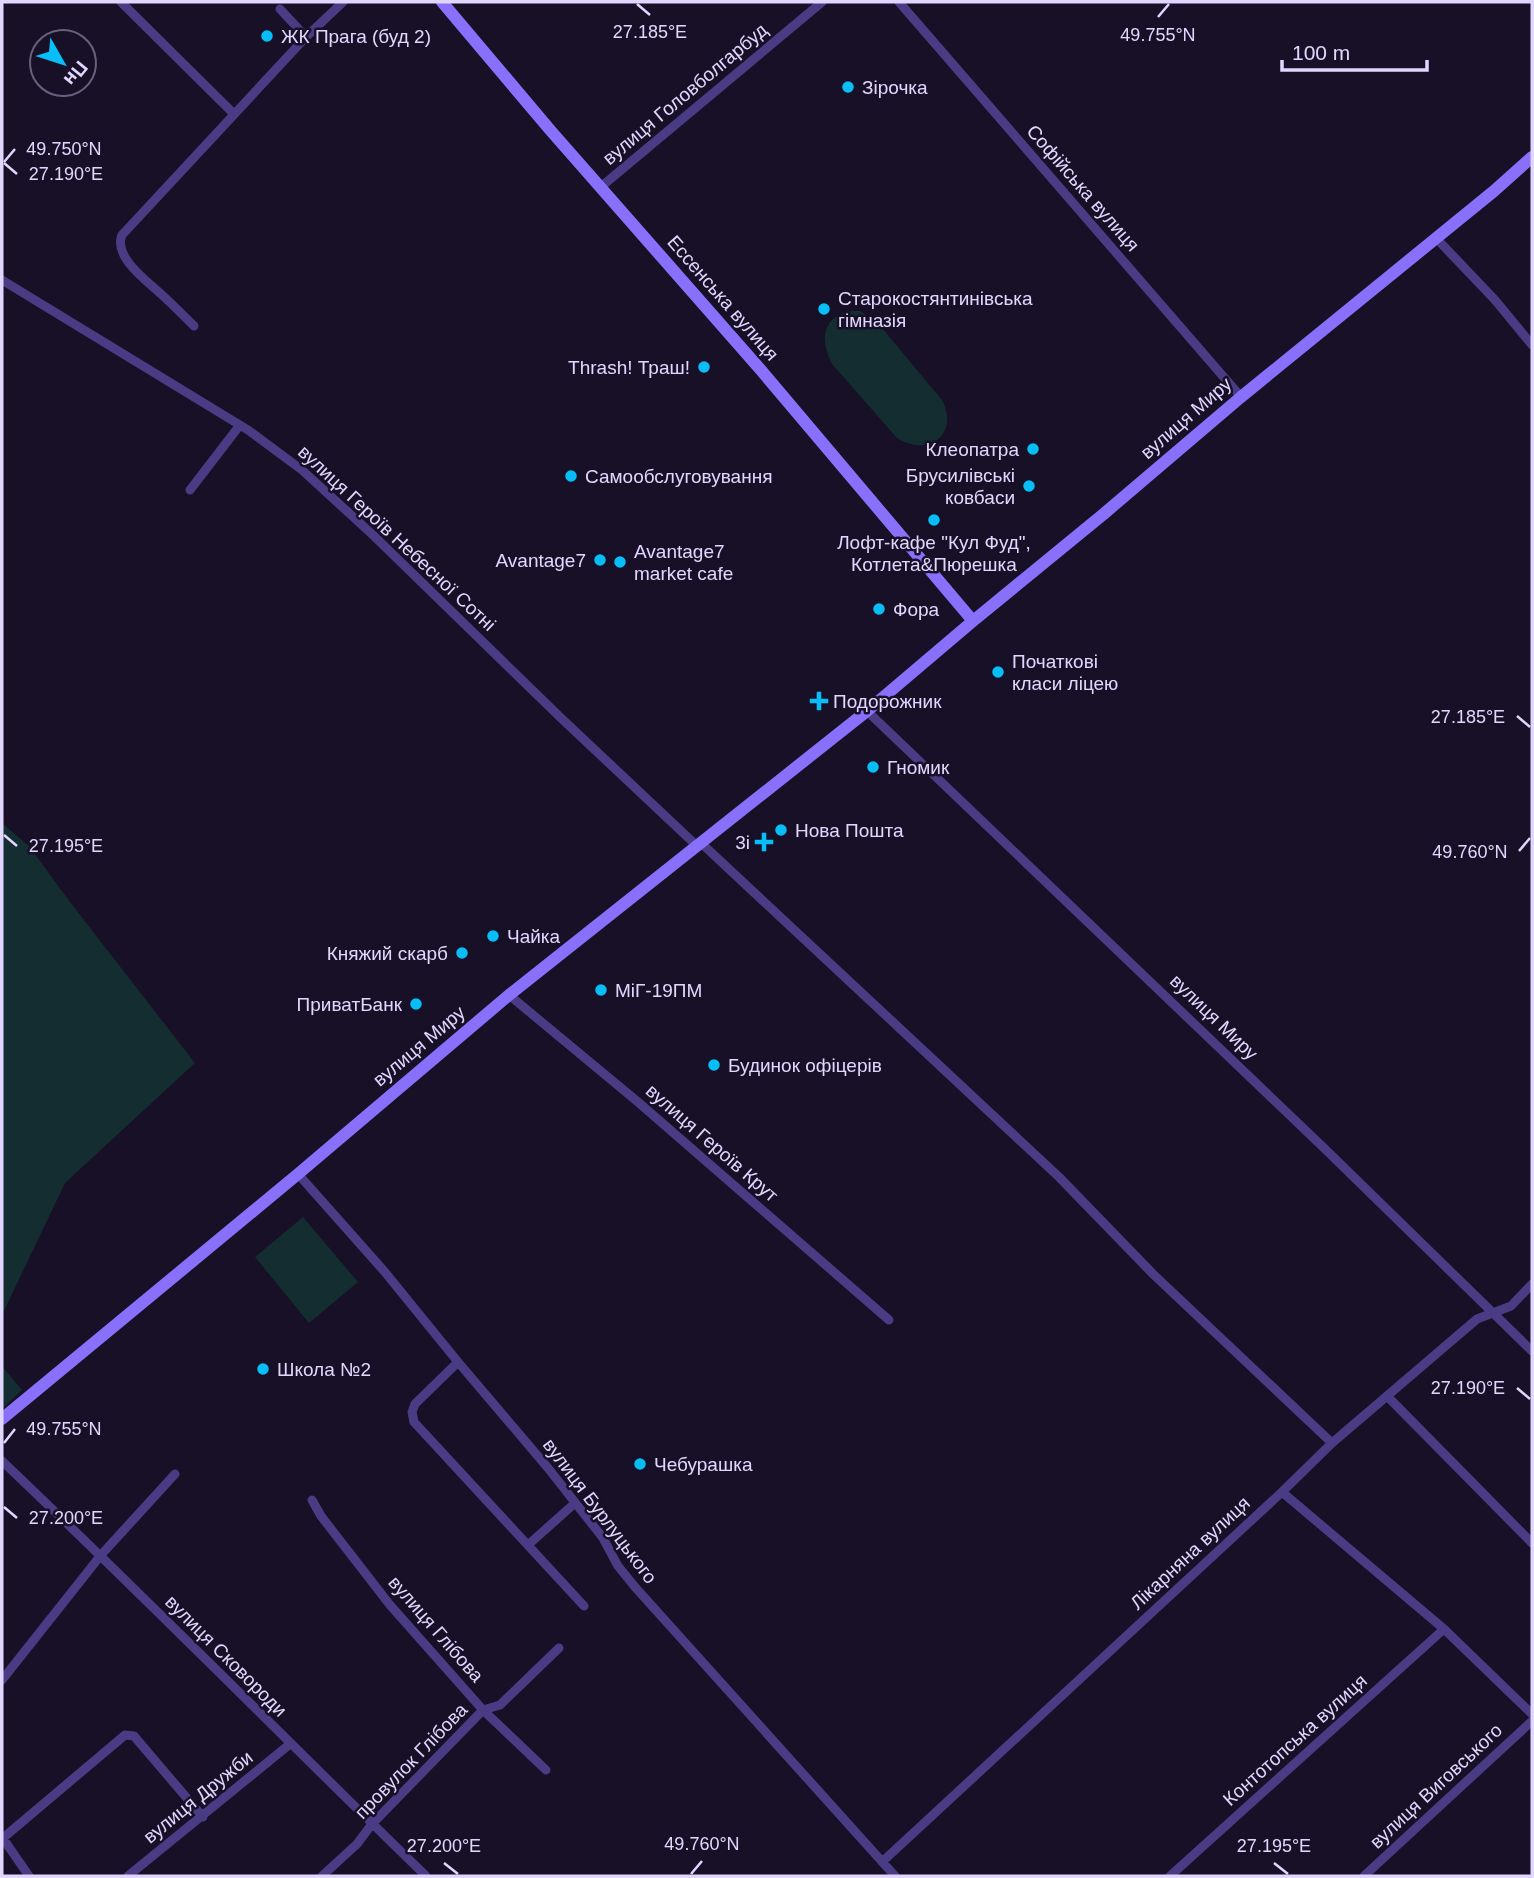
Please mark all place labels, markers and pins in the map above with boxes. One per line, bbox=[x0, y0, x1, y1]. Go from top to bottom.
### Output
place label: ЖК Прага (буд 2) bbox=[281, 26, 431, 47]
marker: ЖК Прага (буд 2) bbox=[259, 28, 275, 44]
place label: Зірочка bbox=[862, 77, 928, 98]
marker: Зірочка bbox=[840, 79, 856, 95]
place label: Старокостянтинівська гімназія bbox=[838, 288, 1033, 331]
marker: Старокостянтинівська гімназія bbox=[816, 301, 832, 317]
place label: Thrash! Траш! bbox=[568, 357, 690, 378]
marker: Thrash! Траш! bbox=[696, 359, 712, 375]
place label: Клеопатра bbox=[925, 439, 1019, 460]
marker: Клеопатра bbox=[1025, 441, 1041, 457]
place label: Брусилівські ковбаси bbox=[906, 465, 1015, 508]
place label: Самообслуговування bbox=[585, 466, 772, 487]
marker: Самообслуговування bbox=[563, 468, 579, 484]
marker: Брусилівські ковбаси bbox=[1021, 478, 1037, 494]
marker: Лофт-кафе "Кул Фуд", Котлета&Пюрешка bbox=[926, 512, 942, 528]
place label: Лофт-кафе "Кул Фуд", Котлета&Пюрешка bbox=[837, 532, 1031, 575]
place label: Avantage7 market cafe bbox=[634, 541, 733, 584]
place label: Avantage7 bbox=[495, 550, 586, 571]
marker: Avantage7 bbox=[592, 552, 608, 568]
marker: Avantage7 market cafe bbox=[612, 554, 628, 570]
place label: Фора bbox=[893, 599, 940, 620]
marker: Фора bbox=[871, 601, 887, 617]
place label: Початкові класи ліцею bbox=[1012, 651, 1118, 694]
marker: Початкові класи ліцею bbox=[990, 664, 1006, 680]
place label: Подорожник bbox=[833, 691, 942, 712]
marker: Подорожник bbox=[811, 693, 827, 709]
place label: Гномик bbox=[887, 757, 950, 778]
marker: Гномик bbox=[865, 759, 881, 775]
place label: Нова Пошта bbox=[795, 820, 904, 841]
marker: Нова Пошта bbox=[773, 822, 789, 838]
place label: 3і bbox=[735, 832, 750, 853]
marker: 3і bbox=[756, 834, 772, 850]
place label: Чайка bbox=[507, 926, 561, 947]
marker: Чайка bbox=[485, 928, 501, 944]
place label: Княжий скарб bbox=[327, 943, 448, 964]
marker: Княжий скарб bbox=[454, 945, 470, 961]
place label: МіГ-19ПМ bbox=[615, 980, 702, 1001]
marker: МіГ-19ПМ bbox=[593, 982, 609, 998]
place label: ПриватБанк bbox=[297, 994, 403, 1015]
marker: ПриватБанк bbox=[408, 996, 424, 1012]
place label: Будинок офіцерів bbox=[728, 1055, 882, 1076]
marker: Будинок офіцерів bbox=[706, 1057, 722, 1073]
place label: Школа №2 bbox=[277, 1359, 371, 1380]
marker: Школа №2 bbox=[255, 1361, 271, 1377]
place label: Чебурашка bbox=[654, 1454, 753, 1475]
marker: Чебурашка bbox=[632, 1456, 648, 1472]

